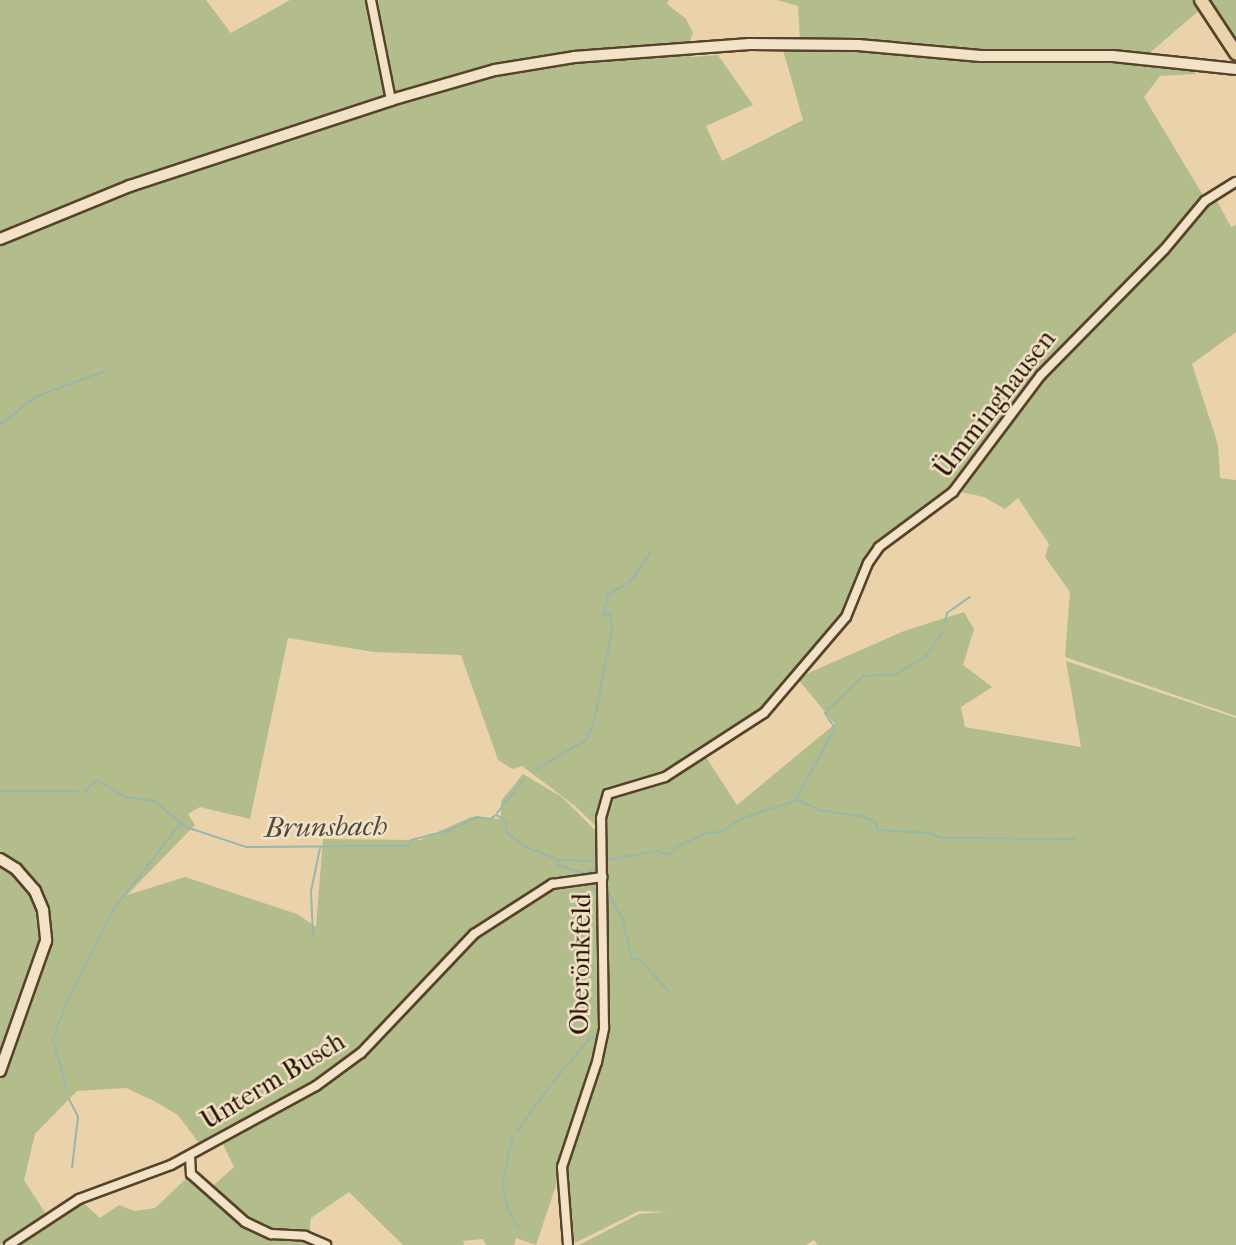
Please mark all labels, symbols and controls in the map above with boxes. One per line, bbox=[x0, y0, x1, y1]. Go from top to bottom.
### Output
street label: Ümminghausen bbox=[928, 324, 1062, 484]
water label: Brunsbach bbox=[264, 809, 388, 845]
street label: Oberönkfeld bbox=[564, 893, 598, 1035]
street label: Unterm Busch bbox=[195, 1026, 351, 1136]

